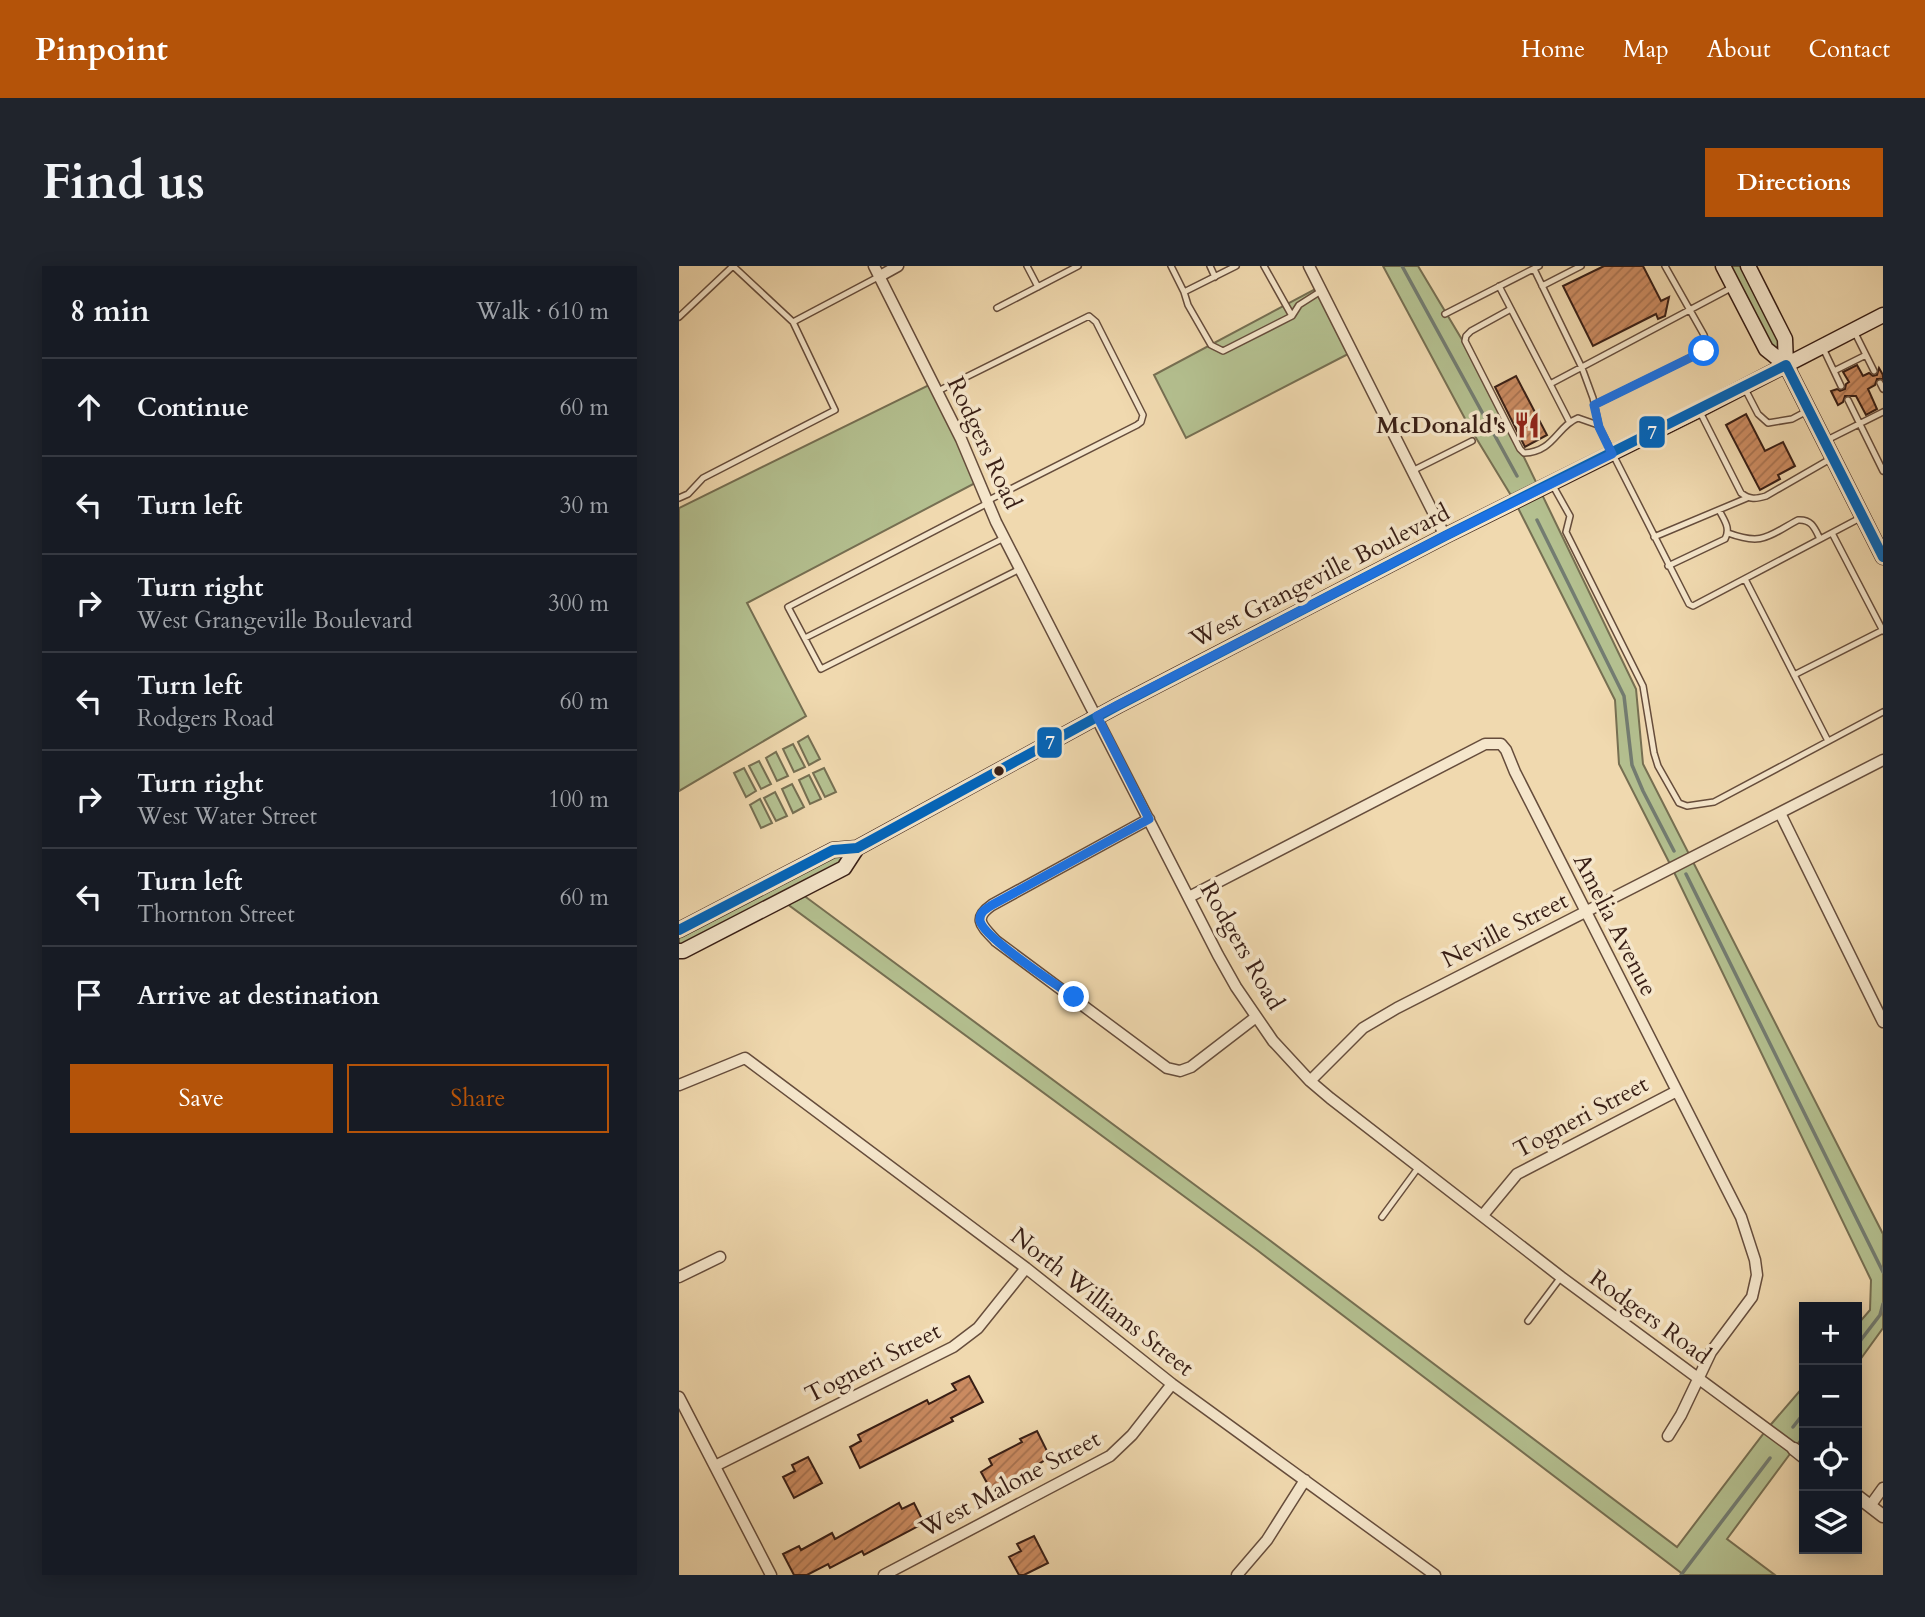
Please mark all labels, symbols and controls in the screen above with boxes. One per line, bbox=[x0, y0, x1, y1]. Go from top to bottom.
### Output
text: Pinpoint bbox=[35, 27, 168, 72]
text: Home bbox=[1521, 33, 1585, 66]
text: Map bbox=[1623, 33, 1669, 66]
text: About bbox=[1707, 33, 1771, 66]
text: Contact bbox=[1809, 33, 1890, 66]
button: Directions bbox=[1705, 148, 1883, 217]
text: Find us bbox=[42, 149, 205, 216]
text: 8 min bbox=[70, 291, 150, 332]
text: Walk · 610 m bbox=[476, 296, 609, 327]
route start bbox=[1688, 335, 1719, 366]
street label: Rodgers Road bbox=[939, 371, 1029, 515]
icon: ahead bbox=[70, 388, 108, 426]
text: Continue bbox=[137, 390, 249, 425]
text: 60 m bbox=[560, 392, 609, 423]
place label: McDonald's bbox=[1376, 409, 1506, 442]
restaurant icon: McDonald's bbox=[1512, 410, 1542, 440]
line badge: 7 bbox=[1638, 415, 1666, 449]
text: 7 bbox=[1647, 420, 1657, 446]
icon: left bbox=[70, 486, 108, 524]
text: Turn left bbox=[137, 488, 242, 523]
text: 30 m bbox=[560, 490, 609, 521]
street label: West Grangeville Boulevard bbox=[1184, 496, 1456, 656]
text: Turn right bbox=[137, 570, 264, 605]
icon: right bbox=[70, 584, 108, 622]
text: 300 m bbox=[548, 588, 609, 619]
text: West Grangeville Boulevard bbox=[137, 605, 413, 636]
text: Turn left bbox=[137, 668, 242, 703]
icon: left bbox=[70, 682, 108, 720]
text: 60 m bbox=[560, 686, 609, 717]
text: Rodgers Road bbox=[137, 703, 274, 734]
line badge: 7 bbox=[1036, 726, 1063, 759]
text: 7 bbox=[1045, 730, 1055, 756]
unlabelled marker bbox=[992, 764, 1006, 778]
text: Turn right bbox=[137, 766, 264, 801]
icon: right bbox=[70, 780, 108, 818]
text: 100 m bbox=[548, 784, 609, 815]
text: West Water Street bbox=[137, 801, 317, 832]
street label: Amelia Avenue bbox=[1565, 848, 1665, 1002]
text: Turn left bbox=[137, 864, 242, 899]
street label: Rodgers Road bbox=[1192, 876, 1292, 1016]
icon: left bbox=[70, 878, 108, 916]
text: 60 m bbox=[560, 882, 609, 913]
street label: Neville Street bbox=[1436, 884, 1574, 976]
text: Thornton Street bbox=[137, 899, 295, 930]
icon: arrive bbox=[70, 976, 108, 1014]
text: Arrive at destination bbox=[137, 978, 380, 1013]
route end bbox=[1058, 981, 1089, 1012]
button: Save bbox=[70, 1064, 333, 1133]
button: Share bbox=[347, 1064, 609, 1133]
street label: Togneri Street bbox=[1508, 1067, 1655, 1166]
street label: North Williams Street bbox=[1003, 1220, 1201, 1384]
street label: Rodgers Road bbox=[1583, 1262, 1718, 1372]
map controls bbox=[1799, 1302, 1862, 1554]
button: + bbox=[1799, 1302, 1862, 1365]
street label: Togneri Street bbox=[799, 1314, 947, 1411]
button: − bbox=[1799, 1365, 1862, 1428]
street label: West Malone Street bbox=[913, 1422, 1107, 1546]
button: locate bbox=[1799, 1428, 1862, 1491]
button: layers bbox=[1799, 1491, 1862, 1554]

